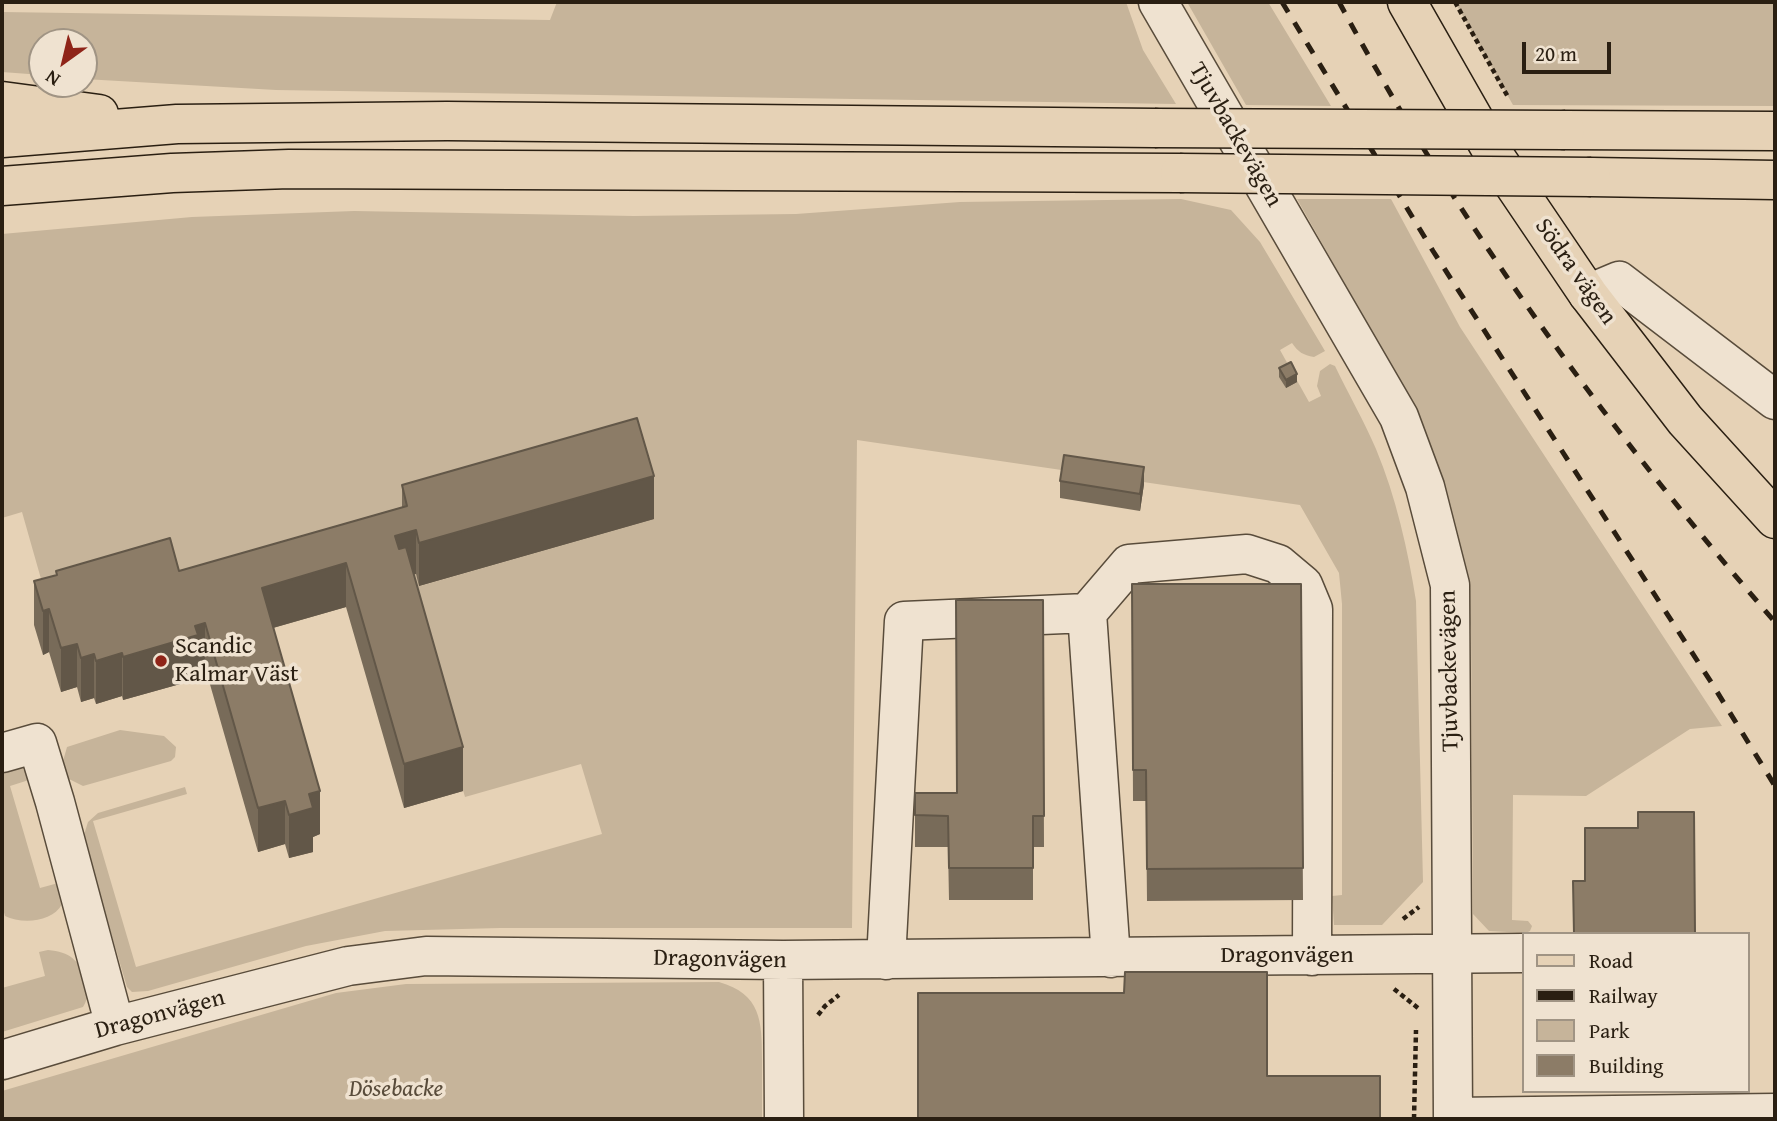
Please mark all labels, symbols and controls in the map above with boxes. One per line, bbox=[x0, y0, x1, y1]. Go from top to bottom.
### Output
north arrow bbox=[28, 28, 98, 98]
scale bar bbox=[1525, 28, 1614, 72]
text: 20 m bbox=[1535, 38, 1577, 69]
street label: Tjuvbackevägen bbox=[1182, 58, 1288, 212]
text: N bbox=[39, 64, 65, 94]
street label: Södra vägen bbox=[1528, 213, 1622, 331]
street label: Tjuvbackevägen bbox=[1434, 590, 1466, 752]
place label: Scandic Kalmar Väst bbox=[175, 633, 298, 689]
marker: Scandic Kalmar Väst bbox=[153, 653, 169, 669]
legend bbox=[1522, 932, 1749, 1093]
street label: Dragonvägen bbox=[1220, 942, 1354, 970]
street label: Dragonvägen bbox=[653, 944, 787, 976]
text: Road bbox=[1589, 945, 1633, 976]
text: Railway bbox=[1589, 980, 1658, 1011]
street label: Dragonvägen bbox=[92, 984, 228, 1046]
text: Park bbox=[1589, 1015, 1630, 1046]
text: Building bbox=[1589, 1050, 1663, 1081]
park label: Dösebacke bbox=[349, 1076, 443, 1104]

